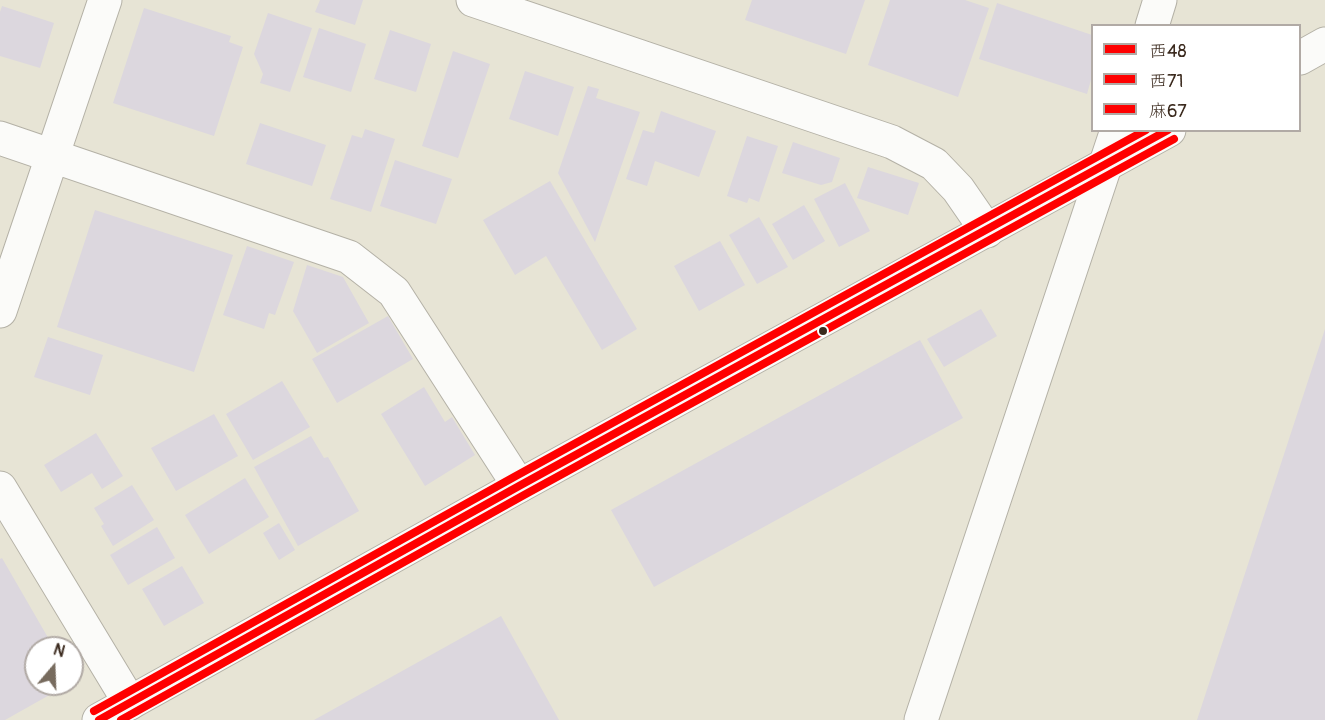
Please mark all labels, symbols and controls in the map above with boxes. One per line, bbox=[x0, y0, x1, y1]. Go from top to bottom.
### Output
legend bbox=[1091, 24, 1301, 132]
text: 西48 bbox=[1149, 40, 1187, 63]
text: 西71 bbox=[1149, 70, 1184, 93]
text: 麻67 bbox=[1149, 100, 1187, 123]
unlabelled marker bbox=[817, 325, 829, 337]
north arrow bbox=[24, 636, 84, 696]
text: N bbox=[51, 640, 68, 662]

